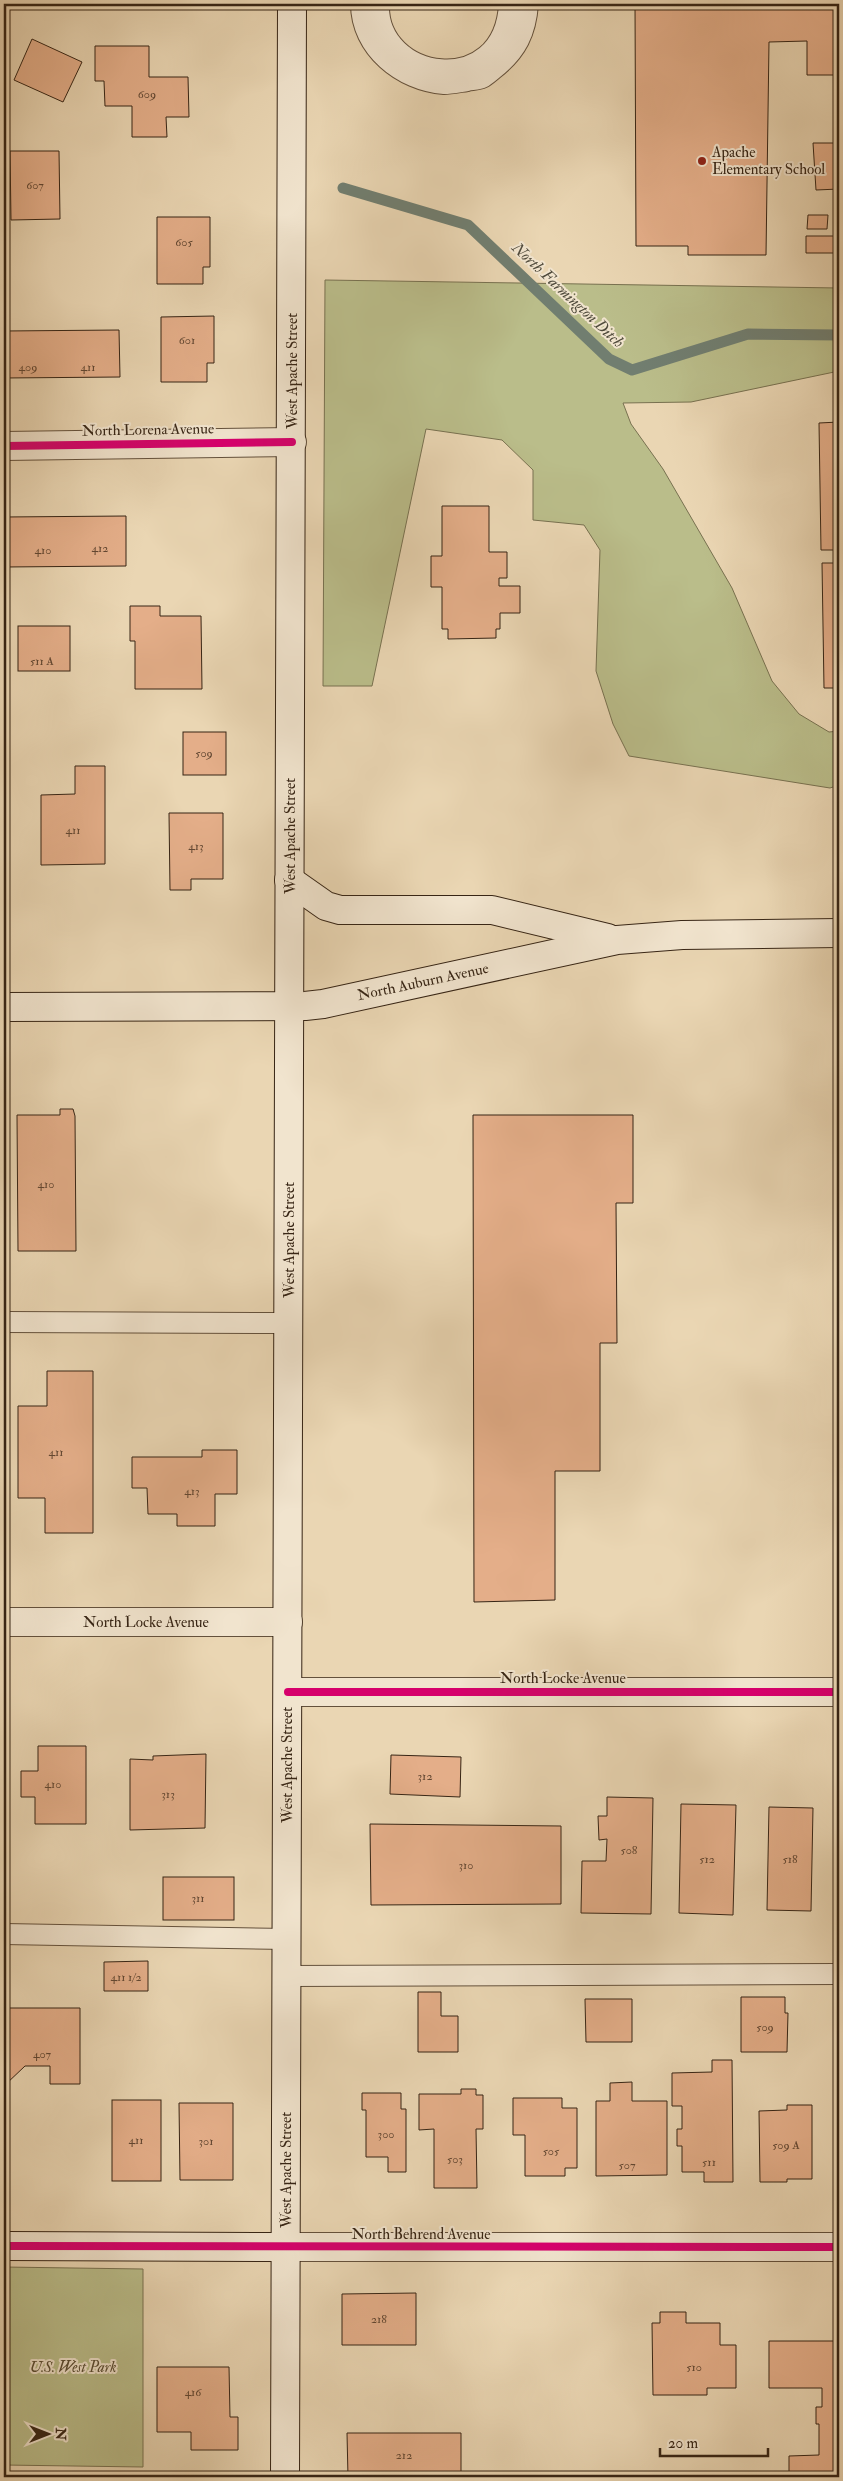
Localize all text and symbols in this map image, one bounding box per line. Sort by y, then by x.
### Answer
house number: 609 [138,87,156,102]
place label: Apache Elementary School [711,143,825,179]
marker: Apache Elementary School [696,155,708,167]
house number: 607 [26,178,44,193]
house number: 605 [175,235,193,250]
water label: North Farmington Ditch [507,237,628,352]
street label: West Apache Street [283,313,303,430]
house number: 601 [179,333,195,348]
house number: 409 [19,360,37,375]
house number: 411 [80,360,96,375]
street label: North Lorena Avenue [82,419,214,441]
house number: 412 [92,541,108,556]
house number: 410 [35,543,51,558]
house number: 511 A [30,654,54,669]
house number: 509 [195,746,213,761]
street label: West Apache Street [281,778,301,895]
house number: 411 [65,823,81,838]
house number: 413 [188,839,204,854]
street label: North Auburn Avenue [356,959,490,1005]
house number: 410 [38,1177,54,1192]
street label: West Apache Street [280,1182,300,1299]
house number: 411 [48,1445,64,1460]
house number: 413 [184,1484,200,1499]
street label: North Locke Avenue [83,1613,209,1632]
street label: North Locke Avenue [500,1669,626,1688]
street label: West Apache Street [278,1707,298,1824]
house number: 312 [418,1769,432,1784]
house number: 410 [45,1777,61,1792]
house number: 313 [161,1787,175,1802]
house number: 508 [621,1843,638,1858]
house number: 512 [699,1852,715,1867]
house number: 518 [782,1852,798,1867]
house number: 310 [459,1858,473,1873]
house number: 311 [191,1891,205,1906]
house number: 411 1/2 [110,1970,142,1985]
house number: 509 [756,2020,774,2035]
house number: 407 [33,2047,52,2062]
street label: West Apache Street [277,2112,297,2229]
house number: 300 [378,2127,394,2142]
house number: 411 [128,2133,144,2148]
house number: 301 [199,2134,213,2149]
house number: 509 A [772,2138,800,2153]
house number: 505 [543,2144,560,2159]
house number: 503 [447,2152,463,2167]
house number: 511 [702,2155,716,2170]
house number: 507 [619,2158,636,2173]
street label: North Behrend Avenue [351,2225,491,2244]
house number: 218 [371,2312,387,2327]
park label: U.S. West Park [29,2358,117,2377]
house number: 510 [686,2360,702,2375]
house number: 416 [185,2385,202,2400]
north arrow [22,2408,72,2458]
scale bar [660,2426,768,2458]
text: N [52,2427,69,2441]
text: 20 m [668,2434,698,2453]
house number: 212 [396,2448,412,2463]

